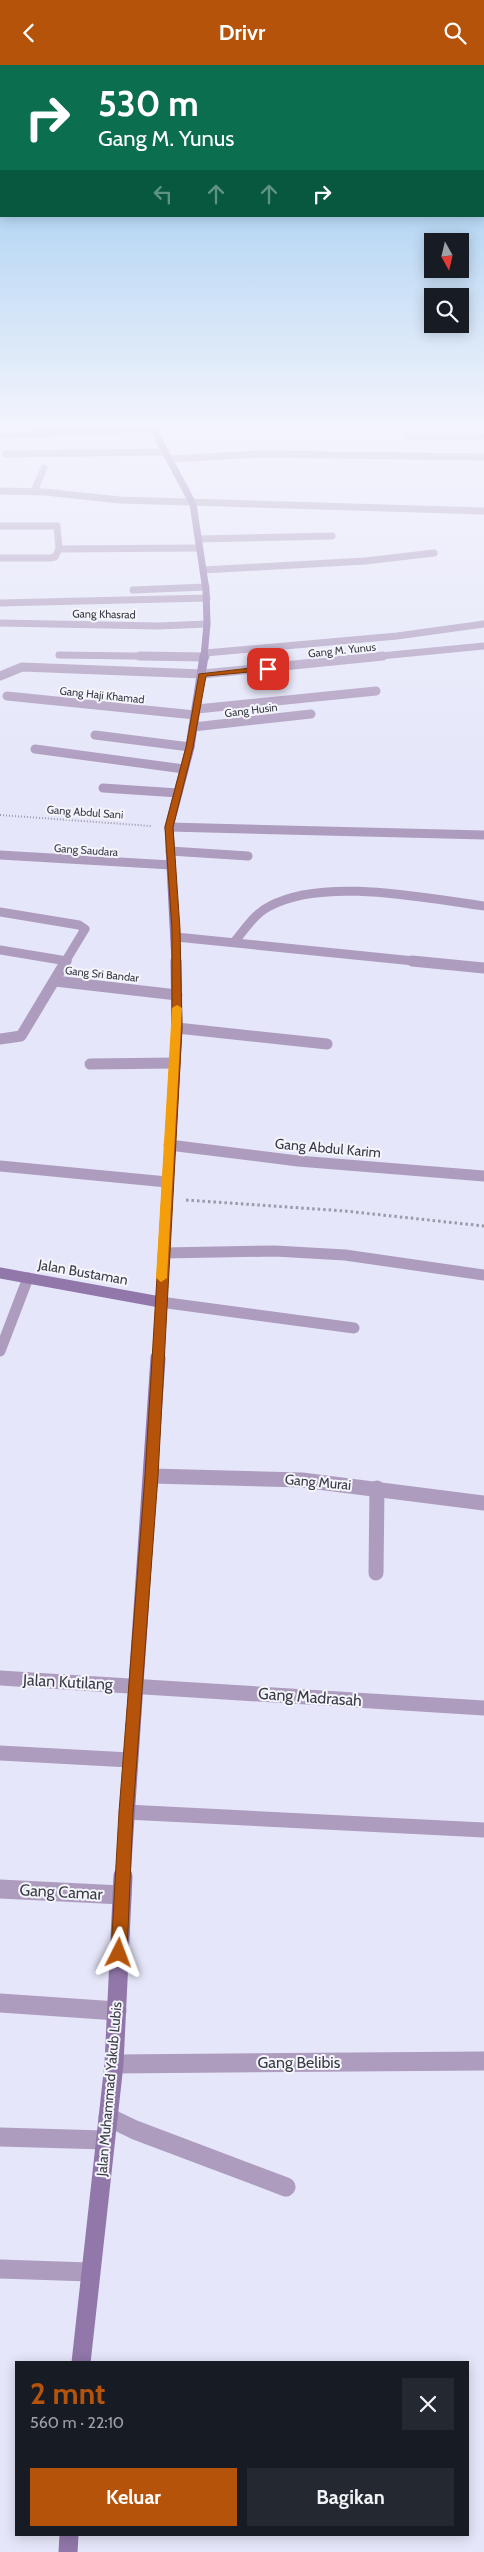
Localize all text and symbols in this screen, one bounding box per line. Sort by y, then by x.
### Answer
icon: back [15,19,43,47]
text: Drivr [219,19,265,46]
icon: search [441,19,469,47]
text: 530 m [98,82,199,125]
icon: right [15,85,80,150]
text: Gang M. Yunus [98,125,234,152]
icon: left [149,180,177,208]
icon: ahead [202,180,230,208]
icon: ahead [255,180,283,208]
icon: right [308,180,336,208]
north arrow [424,233,469,277]
map controls [424,233,469,333]
button: search [424,288,469,333]
street label: Gang Khasrad [72,606,136,622]
street label: Gang M. Yunus [307,639,377,661]
pin [247,648,289,690]
icon: arrive [254,655,282,683]
street label: Gang Haji Khamad [59,684,145,706]
street label: Gang Husin [224,700,278,720]
street label: Gang Abdul Sani [46,802,124,822]
street label: Gang Saudara [53,841,119,859]
street label: Gang Sri Bandar [64,963,140,985]
street label: Gang Abdul Karim [274,1134,382,1162]
street label: Jalan Bustaman [36,1255,129,1289]
street label: Gang Murai [284,1470,352,1494]
street label: Jalan Kutilang [22,1670,114,1694]
street label: Gang Madrasah [257,1684,363,1710]
street label: Gang Camar [19,1880,104,1904]
position arrow [92,1926,144,1978]
street label: Jalan Muhammad Yakub Lubis [92,2001,126,2178]
street label: Gang Belibis [258,2053,341,2072]
text: 2 mnt [30,2375,105,2412]
button: close [402,2378,454,2430]
text: 560 m · 22:10 [30,2413,124,2432]
button: Keluar [30,2468,237,2526]
button: Bagikan [247,2468,454,2526]

